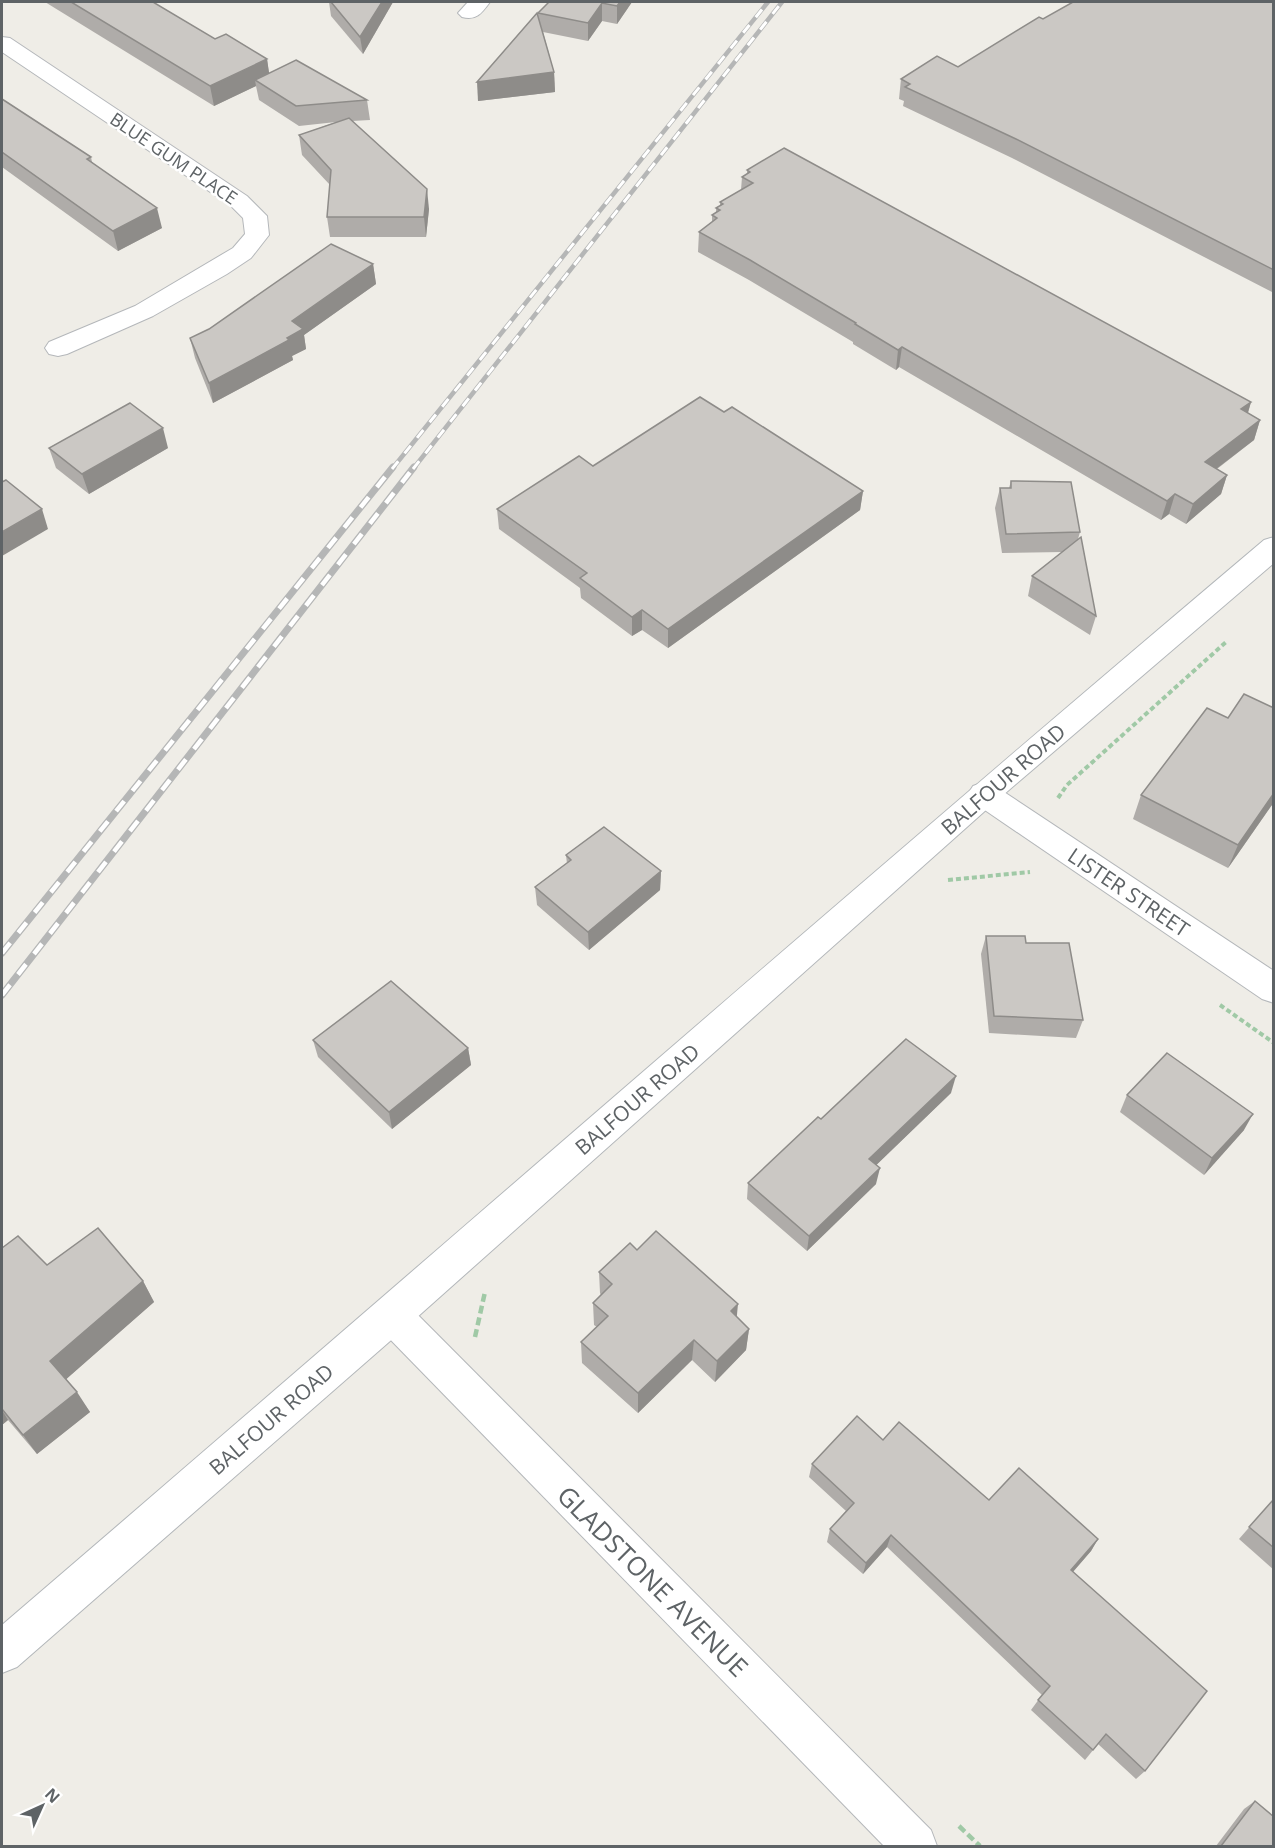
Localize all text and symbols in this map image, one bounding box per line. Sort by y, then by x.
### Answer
street label: BLUE GUM PLACE [106,106,242,210]
street label: BALFOUR ROAD [935,717,1071,841]
street label: LISTER STREET [1063,841,1196,943]
street label: BALFOUR ROAD [569,1037,705,1161]
street label: BALFOUR ROAD [203,1357,339,1481]
street label: GLADSTONE AVENUE [550,1478,756,1684]
north arrow [12,1776,72,1836]
text: N [40,1783,65,1808]

